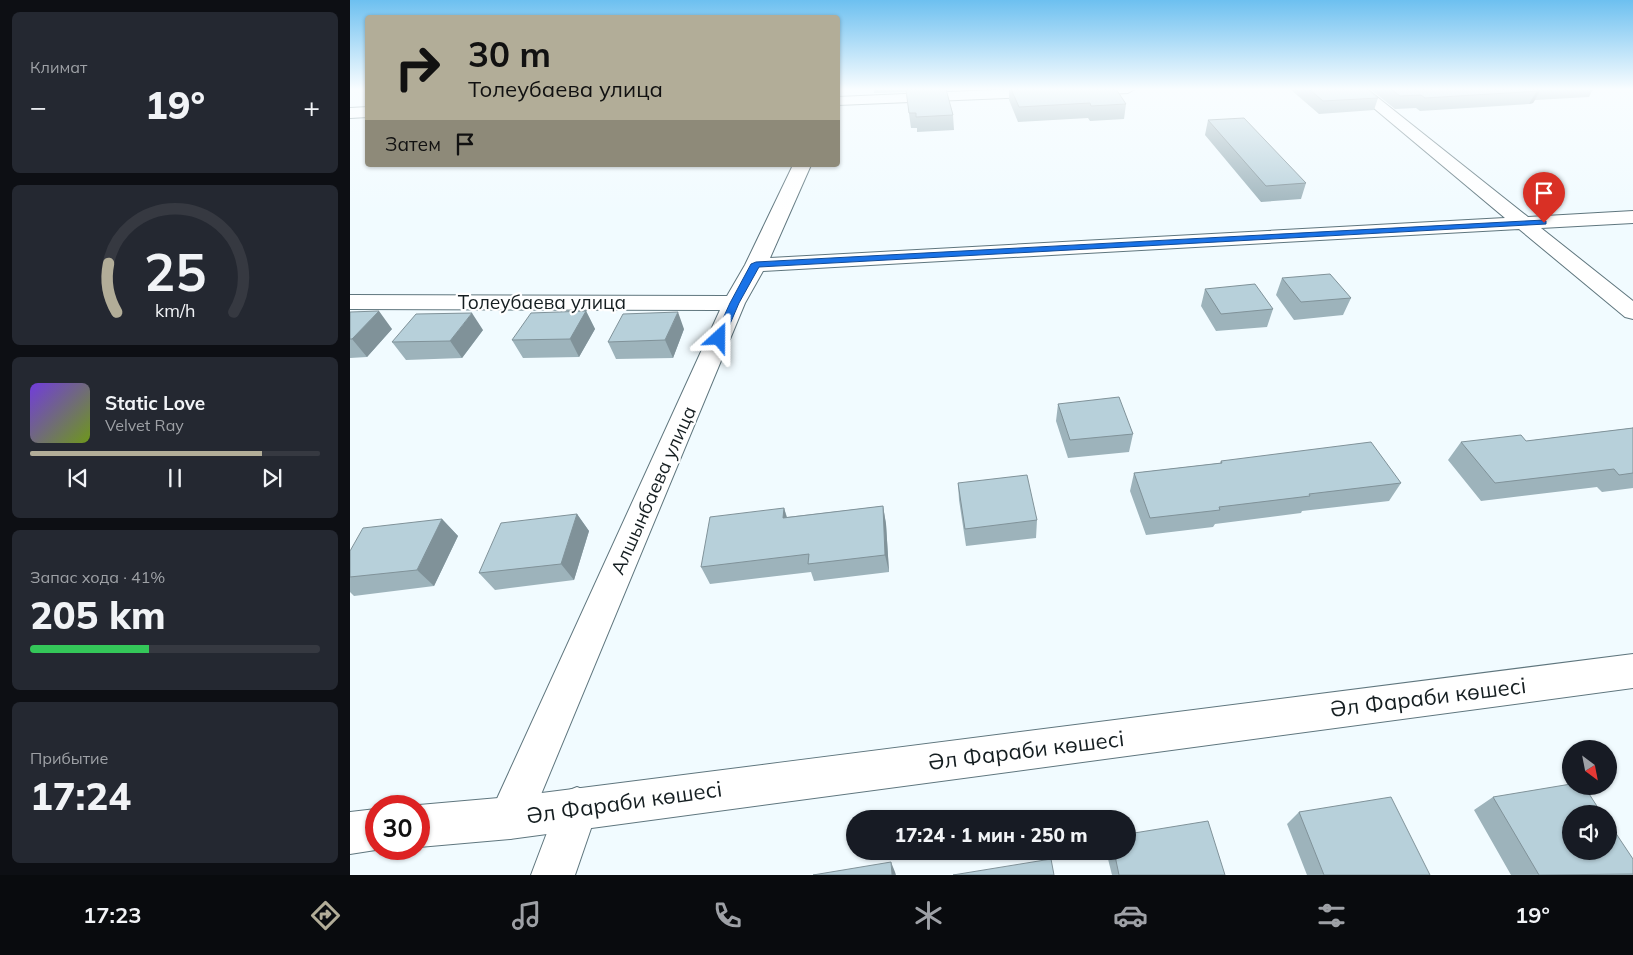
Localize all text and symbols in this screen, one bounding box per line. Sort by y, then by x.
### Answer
text: 30 m [468,32,551,76]
icon: right [385,35,450,100]
text: Климат [30,57,87,77]
text: Толеубаева улица [468,75,663,103]
text: 19° [145,81,205,129]
text: − [30,89,47,124]
text: + [303,89,320,124]
icon: arrive [451,130,479,158]
text: Затем [385,132,441,156]
pin [1523,172,1565,223]
icon: arrive [1530,179,1558,207]
text: 25 [144,239,206,304]
street label: Толеубаева улица [458,290,626,314]
text: km/h [155,299,195,321]
position arrow [692,311,744,363]
text: Static Love [105,391,205,415]
street label: Алшынбаева улица [605,402,701,578]
text: Velvet Ray [105,415,184,435]
icon: previous [64,464,92,492]
icon: pause [161,464,189,492]
icon: next [258,464,286,492]
text: Запас хода · 41% [30,567,165,587]
text: 205 km [30,591,166,639]
street label: Әл Фараби көшесі [1328,671,1528,723]
street label: Әл Фараби көшесі [926,724,1126,776]
north arrow [1562,740,1618,795]
map controls [1562,740,1617,860]
text: Прибытие [30,748,108,768]
text: 17:24 [30,772,131,820]
street label: Әл Фараби көшесі [524,774,724,830]
speed limit sign: 30 [365,795,430,860]
button: sound [1562,805,1617,860]
text: 17:24 · 1 мин · 250 m [894,823,1088,847]
icon: directions [308,898,343,933]
icon: music [509,898,544,933]
icon: phone [710,898,745,933]
icon: climate [911,898,946,933]
icon: car [1113,898,1148,933]
icon: filters [1314,898,1349,933]
text: 17:23 [83,901,141,929]
text: 19° [1515,901,1550,929]

